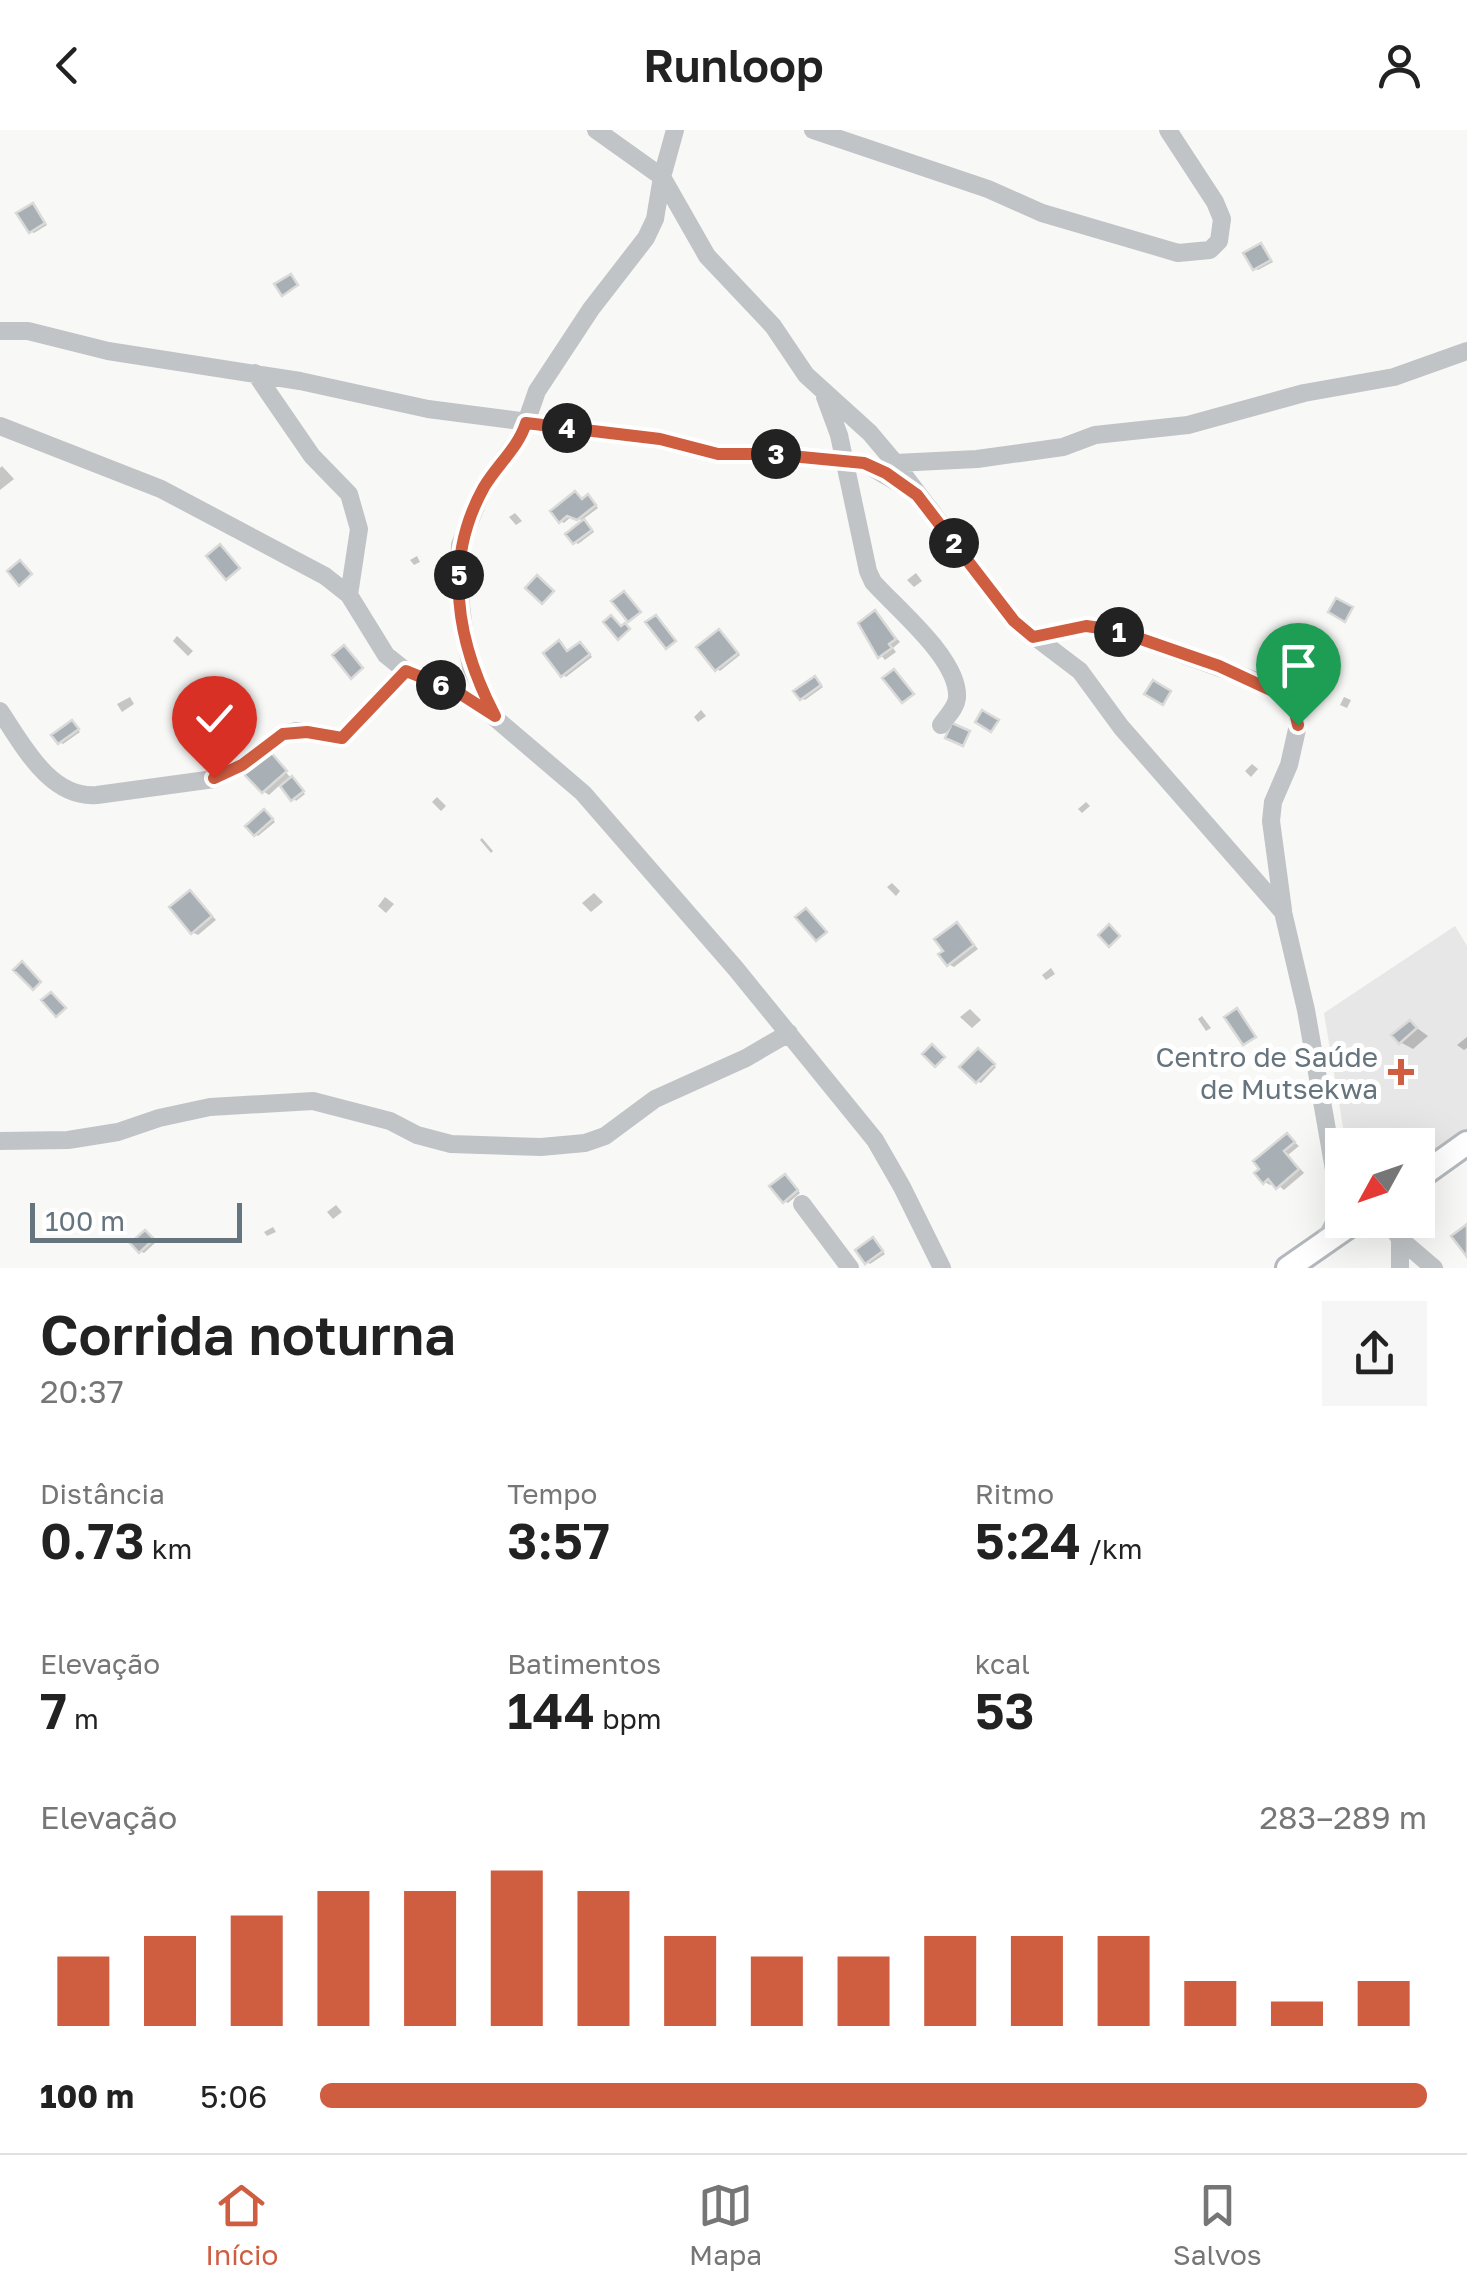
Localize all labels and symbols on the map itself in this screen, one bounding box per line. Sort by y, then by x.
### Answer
pin: 4 [542,403,592,453]
pin: 3 [751,429,801,479]
pin: 2 [929,518,979,568]
pin: 5 [434,550,484,600]
pin: 1 [1094,607,1144,657]
pin [1256,623,1341,726]
pin: 6 [416,660,466,710]
pin [172,676,257,779]
place label: Centro de Saúde de Mutsekwa [1156,1040,1378,1105]
marker: Centro de Saúde de Mutsekwa [1388,1059,1414,1085]
north arrow [1325,1128,1435,1238]
scale bar [30,1198,242,1242]

